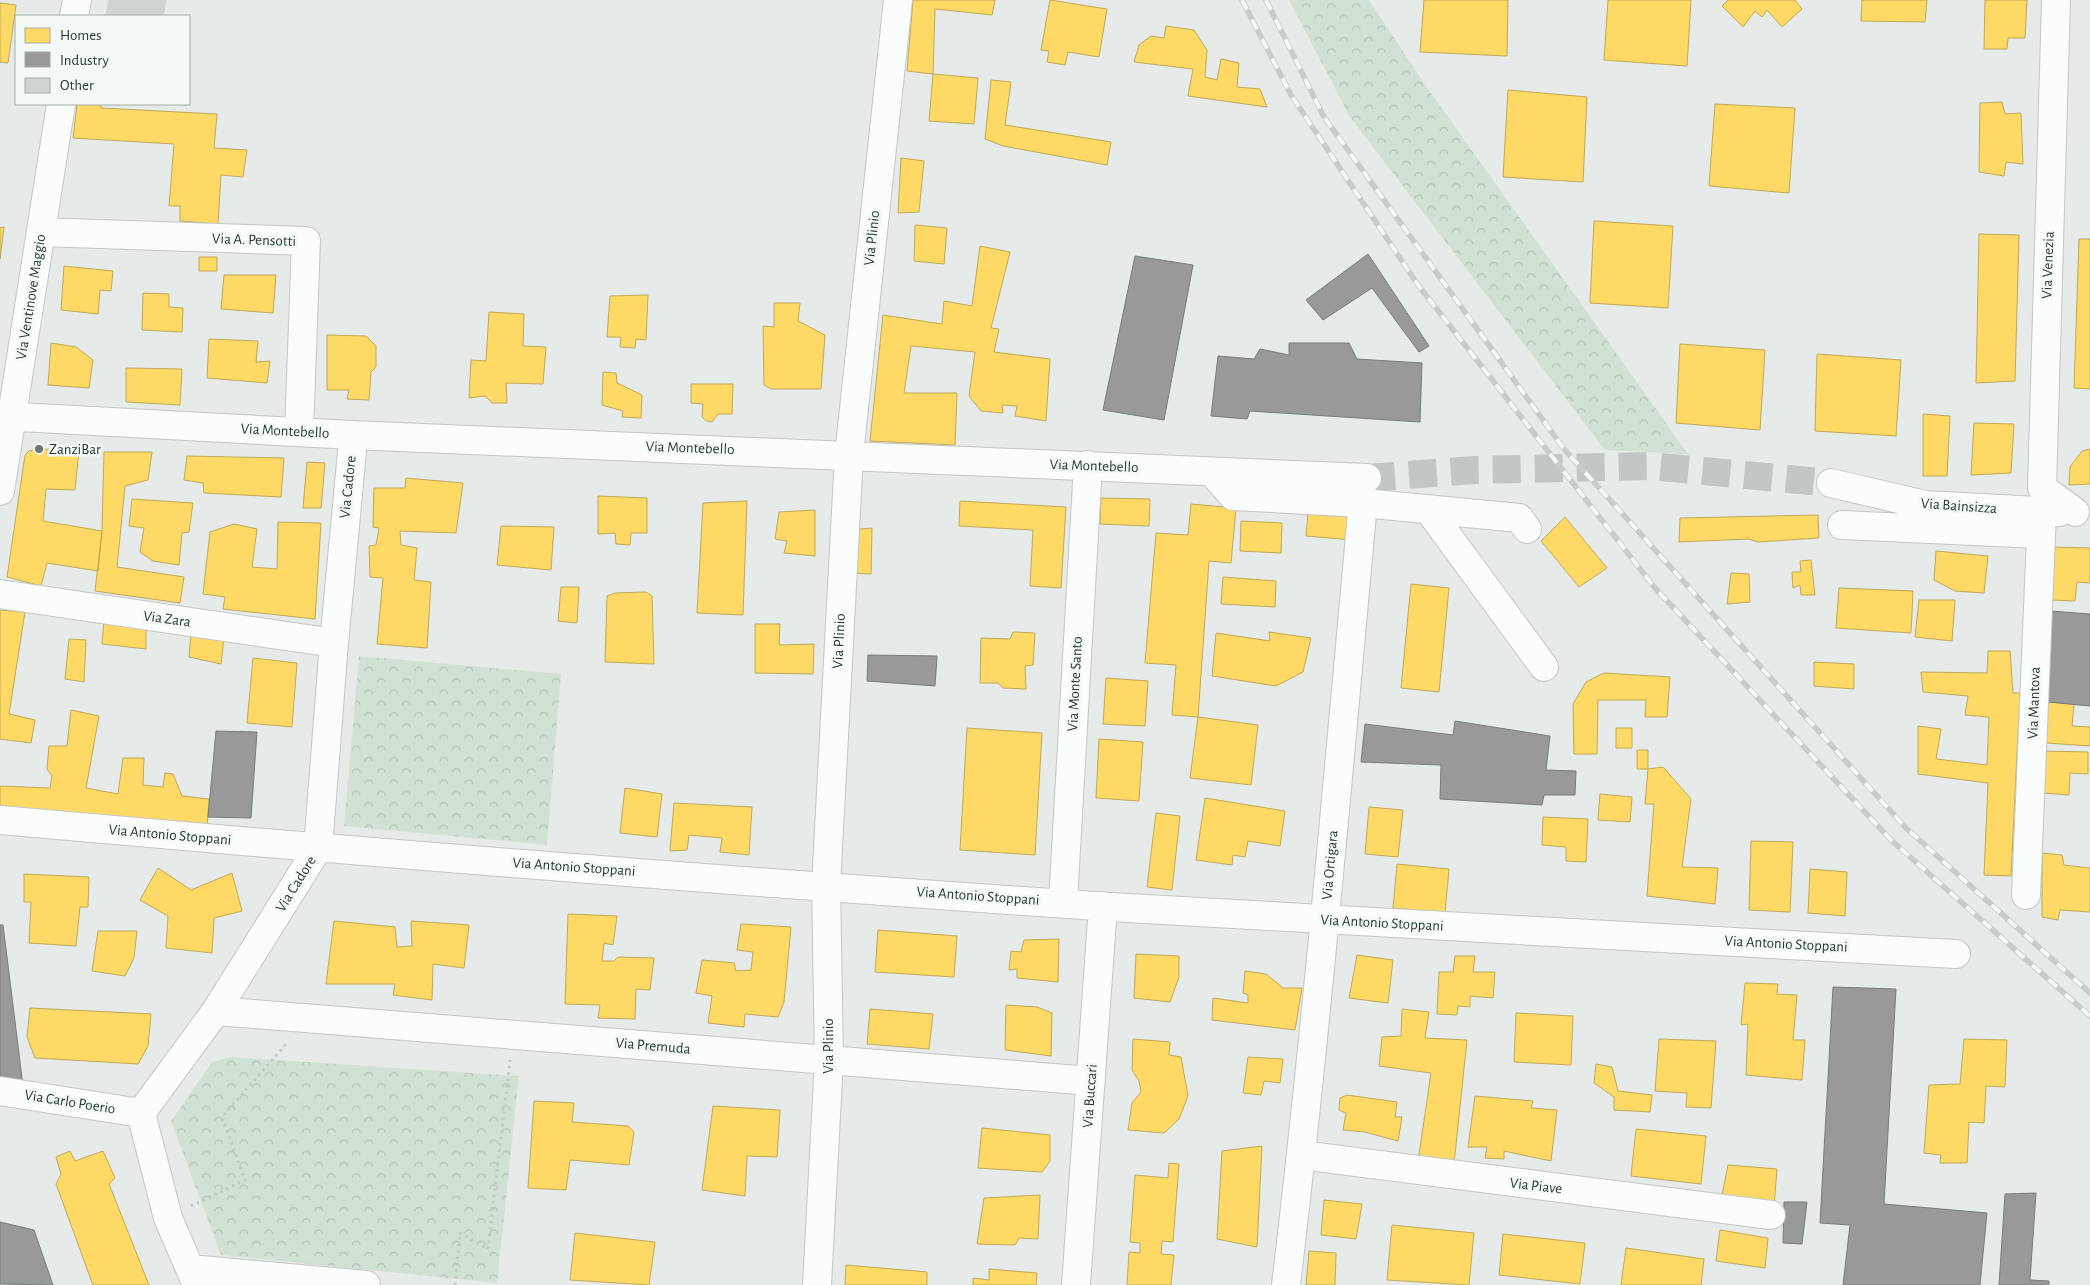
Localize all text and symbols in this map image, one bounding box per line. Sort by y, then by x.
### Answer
legend [15,15,190,105]
text: Homes [60,28,102,43]
text: Industry [60,53,109,68]
text: Other [60,78,94,93]
street label: Via Plinio [862,210,882,266]
street label: Via A. Pensotti [212,231,296,249]
street label: Via Venezia [2039,231,2057,299]
street label: Via Ventinove Maggio [14,233,48,361]
street label: Via Montebello [240,421,330,441]
street label: Via Montebello [645,439,735,457]
place label: ZanziBar [49,442,101,457]
marker: ZanziBar [33,443,45,455]
street label: Via Cadore [337,455,359,519]
street label: Via Montebello [1049,457,1139,475]
street label: Via Bainsizza [1920,496,1998,516]
street label: Via Zara [142,608,192,630]
street label: Via Plinio [830,613,848,669]
street label: Via Monte Santo [1065,636,1085,732]
street label: Via Mantova [2025,666,2043,739]
street label: Via Antonio Stoppani [108,822,232,848]
street label: Via Ortigara [1319,830,1341,900]
street label: Via Cadore [273,853,319,915]
street label: Via Antonio Stoppani [512,855,636,879]
street label: Via Antonio Stoppani [916,884,1040,908]
street label: Via Antonio Stoppani [1320,912,1444,934]
street label: Via Antonio Stoppani [1724,933,1848,955]
street label: Via Plinio [821,1018,836,1074]
street label: Via Premuda [615,1035,691,1057]
street label: Via Buccari [1080,1064,1100,1128]
street label: Via Carlo Poerio [24,1087,116,1117]
street label: Via Piave [1509,1175,1563,1197]

